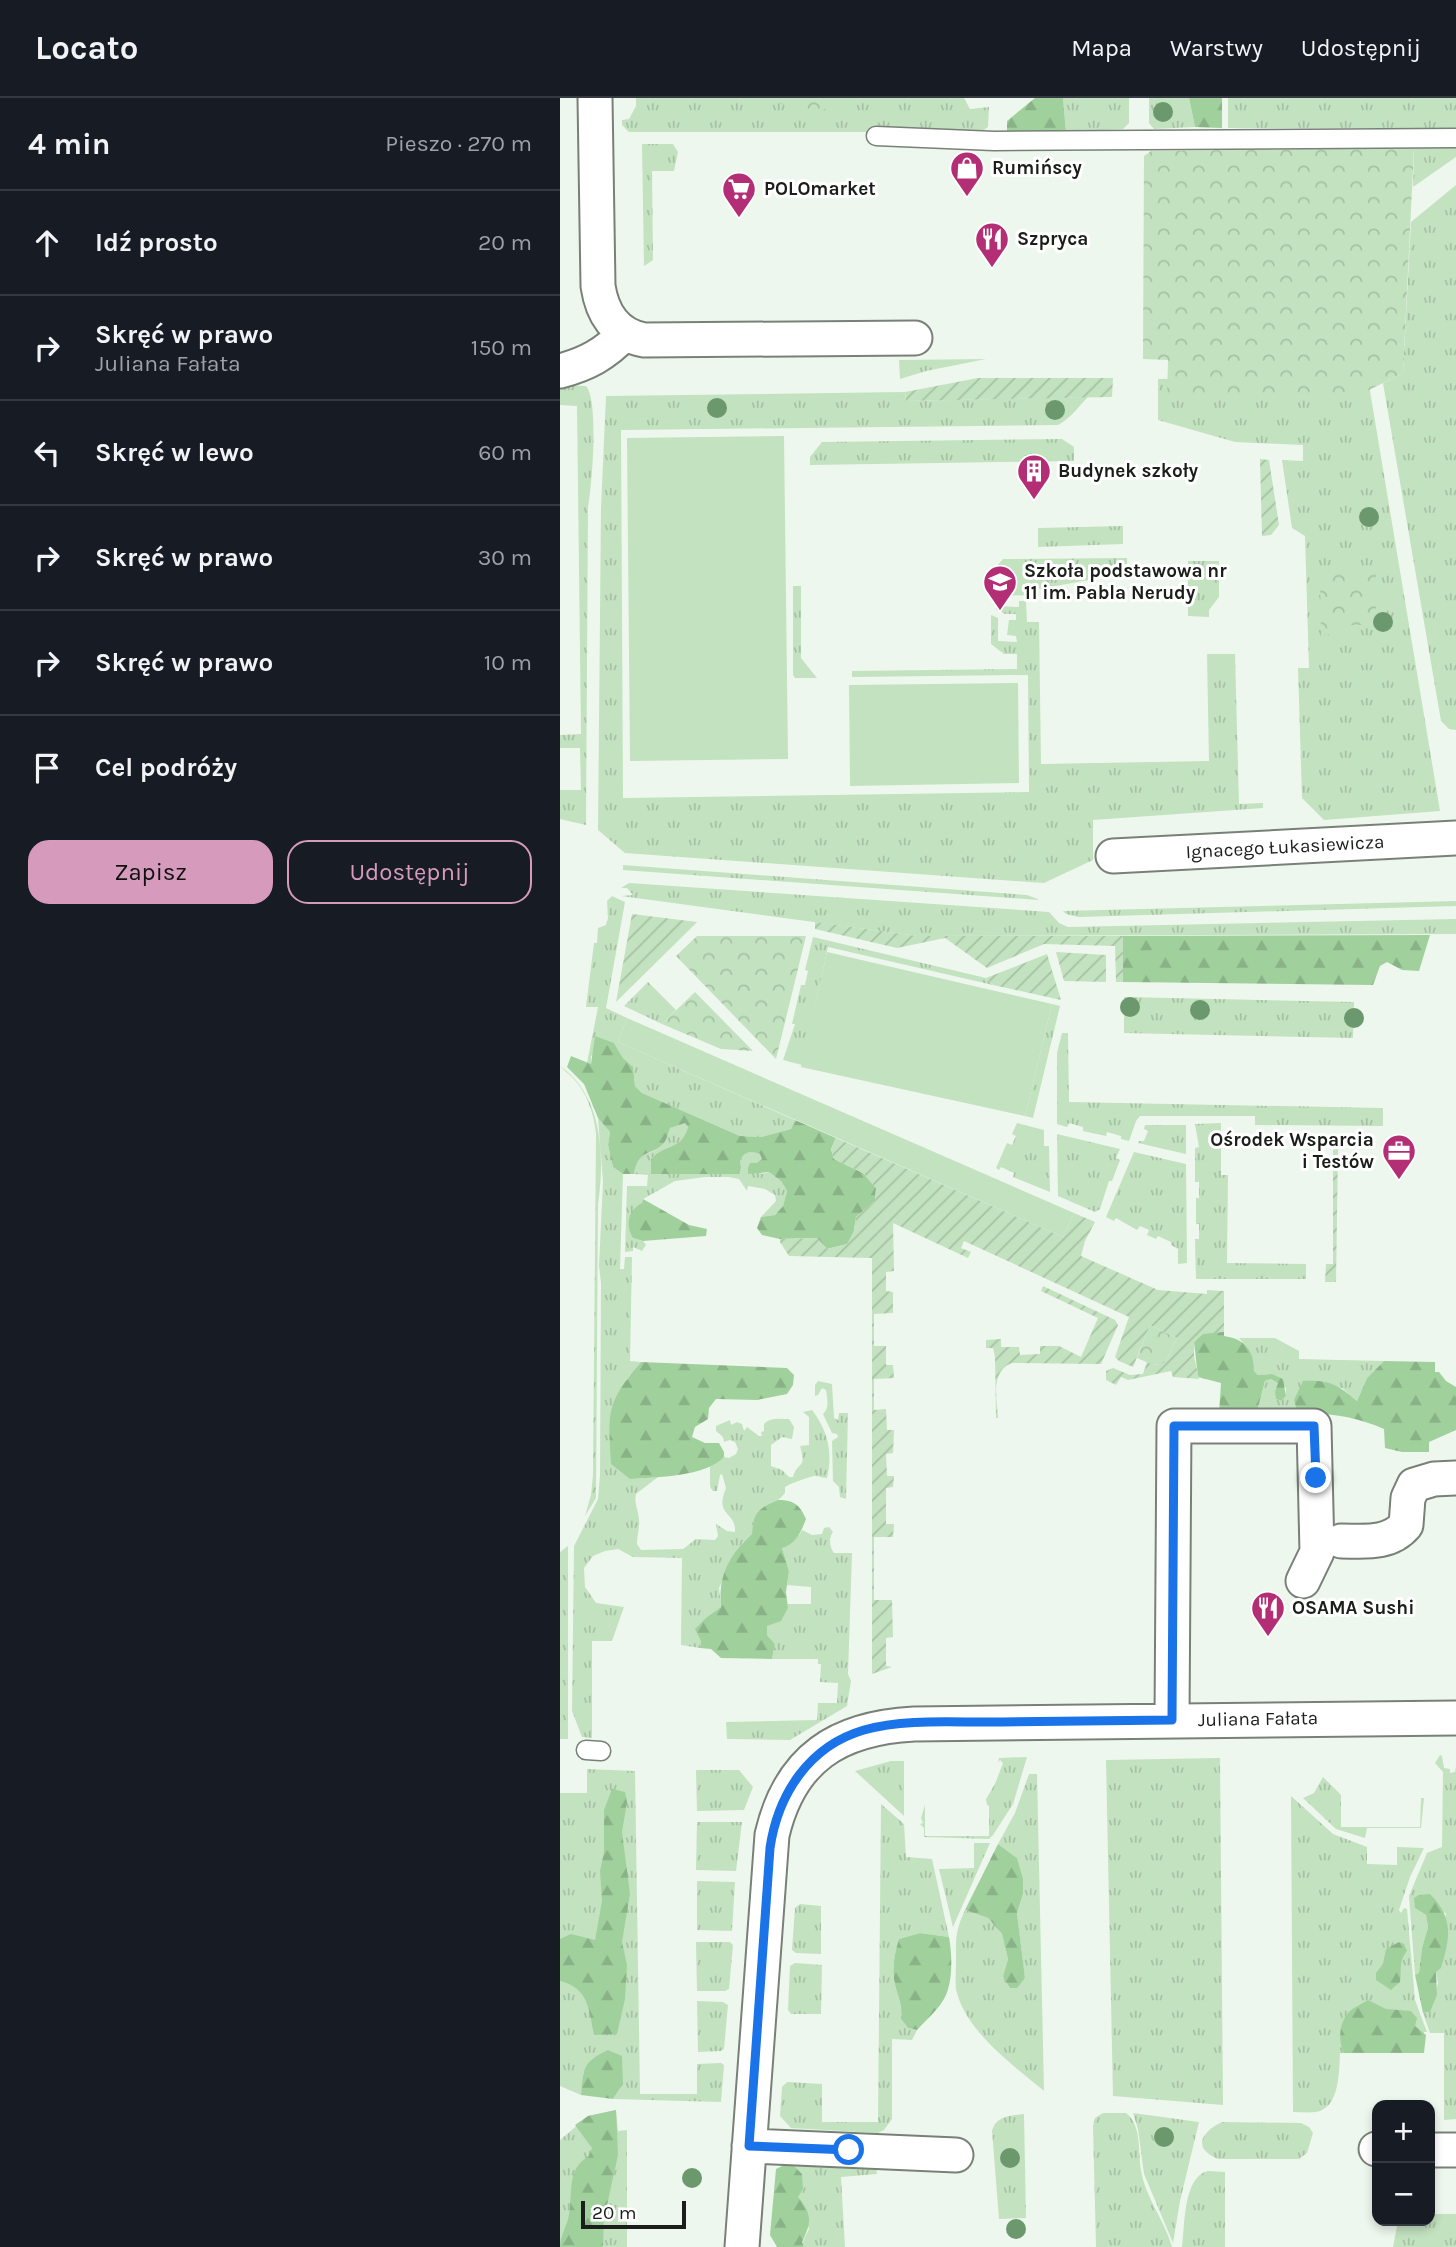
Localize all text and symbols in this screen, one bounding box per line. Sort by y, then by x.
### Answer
text: Locato [35,29,138,67]
text: Mapa [1071,34,1132,62]
text: Warstwy [1170,34,1263,62]
text: Udostępnij [1301,34,1421,62]
text: 4 min [28,126,110,162]
text: Pieszo · 270 m [385,130,532,157]
shop icon: Rumińscy [948,149,986,198]
place label: Rumińscy [992,157,1082,179]
supermarket icon: POLOmarket [720,170,758,219]
place label: POLOmarket [764,178,876,200]
restaurant icon: Szpryca [973,220,1011,269]
icon: ahead [28,224,66,262]
text: Idź prosto [95,227,218,258]
place label: Szpryca [1017,228,1088,250]
text: 20 m [478,229,532,256]
text: Skręć w prawo [95,319,273,350]
icon: right [28,329,66,367]
text: 150 m [471,334,532,361]
text: Juliana Fałata [95,350,241,377]
icon: left [28,434,66,472]
text: Skręć w lewo [95,437,254,468]
text: 60 m [478,439,532,466]
building icon: Budynek szkoły [1015,452,1053,501]
place label: Budynek szkoły [1058,460,1199,482]
icon: right [28,539,66,577]
text: Skręć w prawo [95,542,273,573]
text: 30 m [478,544,532,571]
place label: Szkoła podstawowa nr 11 im. Pabla Nerudy [1024,560,1227,604]
school or university icon: Szkoła podstawowa nr 11 im. Pabla Nerudy [981,563,1019,612]
icon: right [28,644,66,682]
text: Skręć w prawo [95,647,273,678]
text: 10 m [484,649,532,676]
icon: arrive [28,749,66,787]
text: Cel podróży [95,752,237,783]
street label: Ignacego Łukasiewicza [1185,831,1385,863]
button: Zapisz [28,840,273,904]
button: Udostępnij [287,840,532,904]
place label: Ośrodek Wsparcia i Testów [1210,1129,1375,1173]
office icon: Ośrodek Wsparcia i Testów [1380,1132,1418,1181]
route end [1300,1462,1331,1493]
restaurant icon: OSAMA Sushi [1249,1589,1287,1638]
place label: OSAMA Sushi [1292,1597,1414,1619]
street label: Juliana Fałata [1198,1707,1318,1731]
map controls [1372,2100,1435,2226]
button: + [1372,2100,1435,2163]
route start [833,2134,864,2165]
button: − [1372,2163,1435,2226]
scale bar [581,2198,686,2230]
text: 20 m [592,2202,637,2224]

